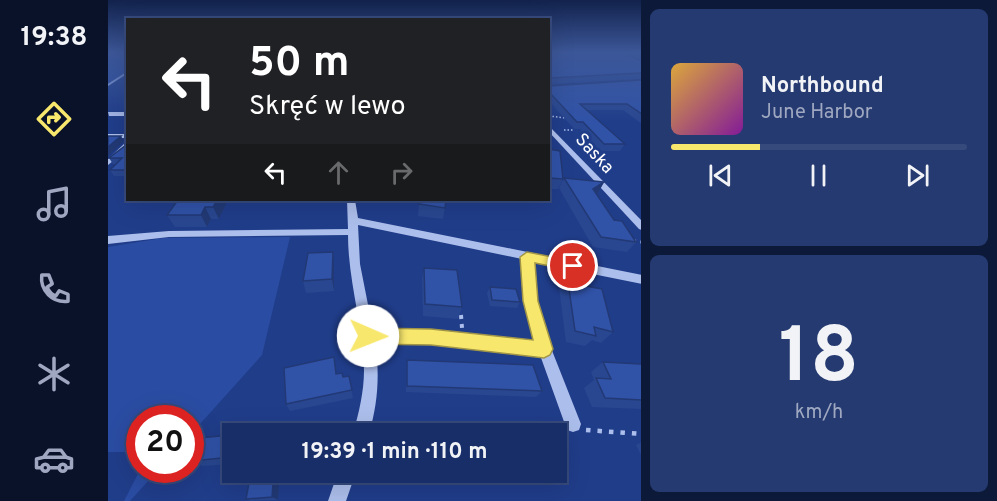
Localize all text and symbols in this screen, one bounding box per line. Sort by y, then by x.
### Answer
text: 19:38 [20,21,88,55]
text: 50 m [249,38,350,91]
icon: left [150,42,228,120]
text: Northbound [761,73,884,100]
text: Skręć w lewo [249,90,405,124]
icon: directions [33,98,75,140]
text: June Harbor [761,100,873,126]
street label: Saska [569,129,618,179]
icon: left [259,156,292,189]
icon: ahead [322,156,355,189]
icon: right [385,156,418,189]
icon: previous [704,159,737,192]
icon: pause [802,159,835,192]
icon: next [901,159,934,192]
icon: music [33,183,75,225]
pin [547,240,598,291]
icon: arrive [556,249,589,282]
icon: phone [33,268,75,310]
position arrow [336,304,400,368]
text: 18 [779,311,859,410]
icon: climate [33,353,75,395]
text: km/h [795,400,843,426]
speed limit sign: 20 [126,405,204,483]
icon: car [33,438,75,480]
text: 19:39 · 1 min · 110 m [301,439,488,466]

